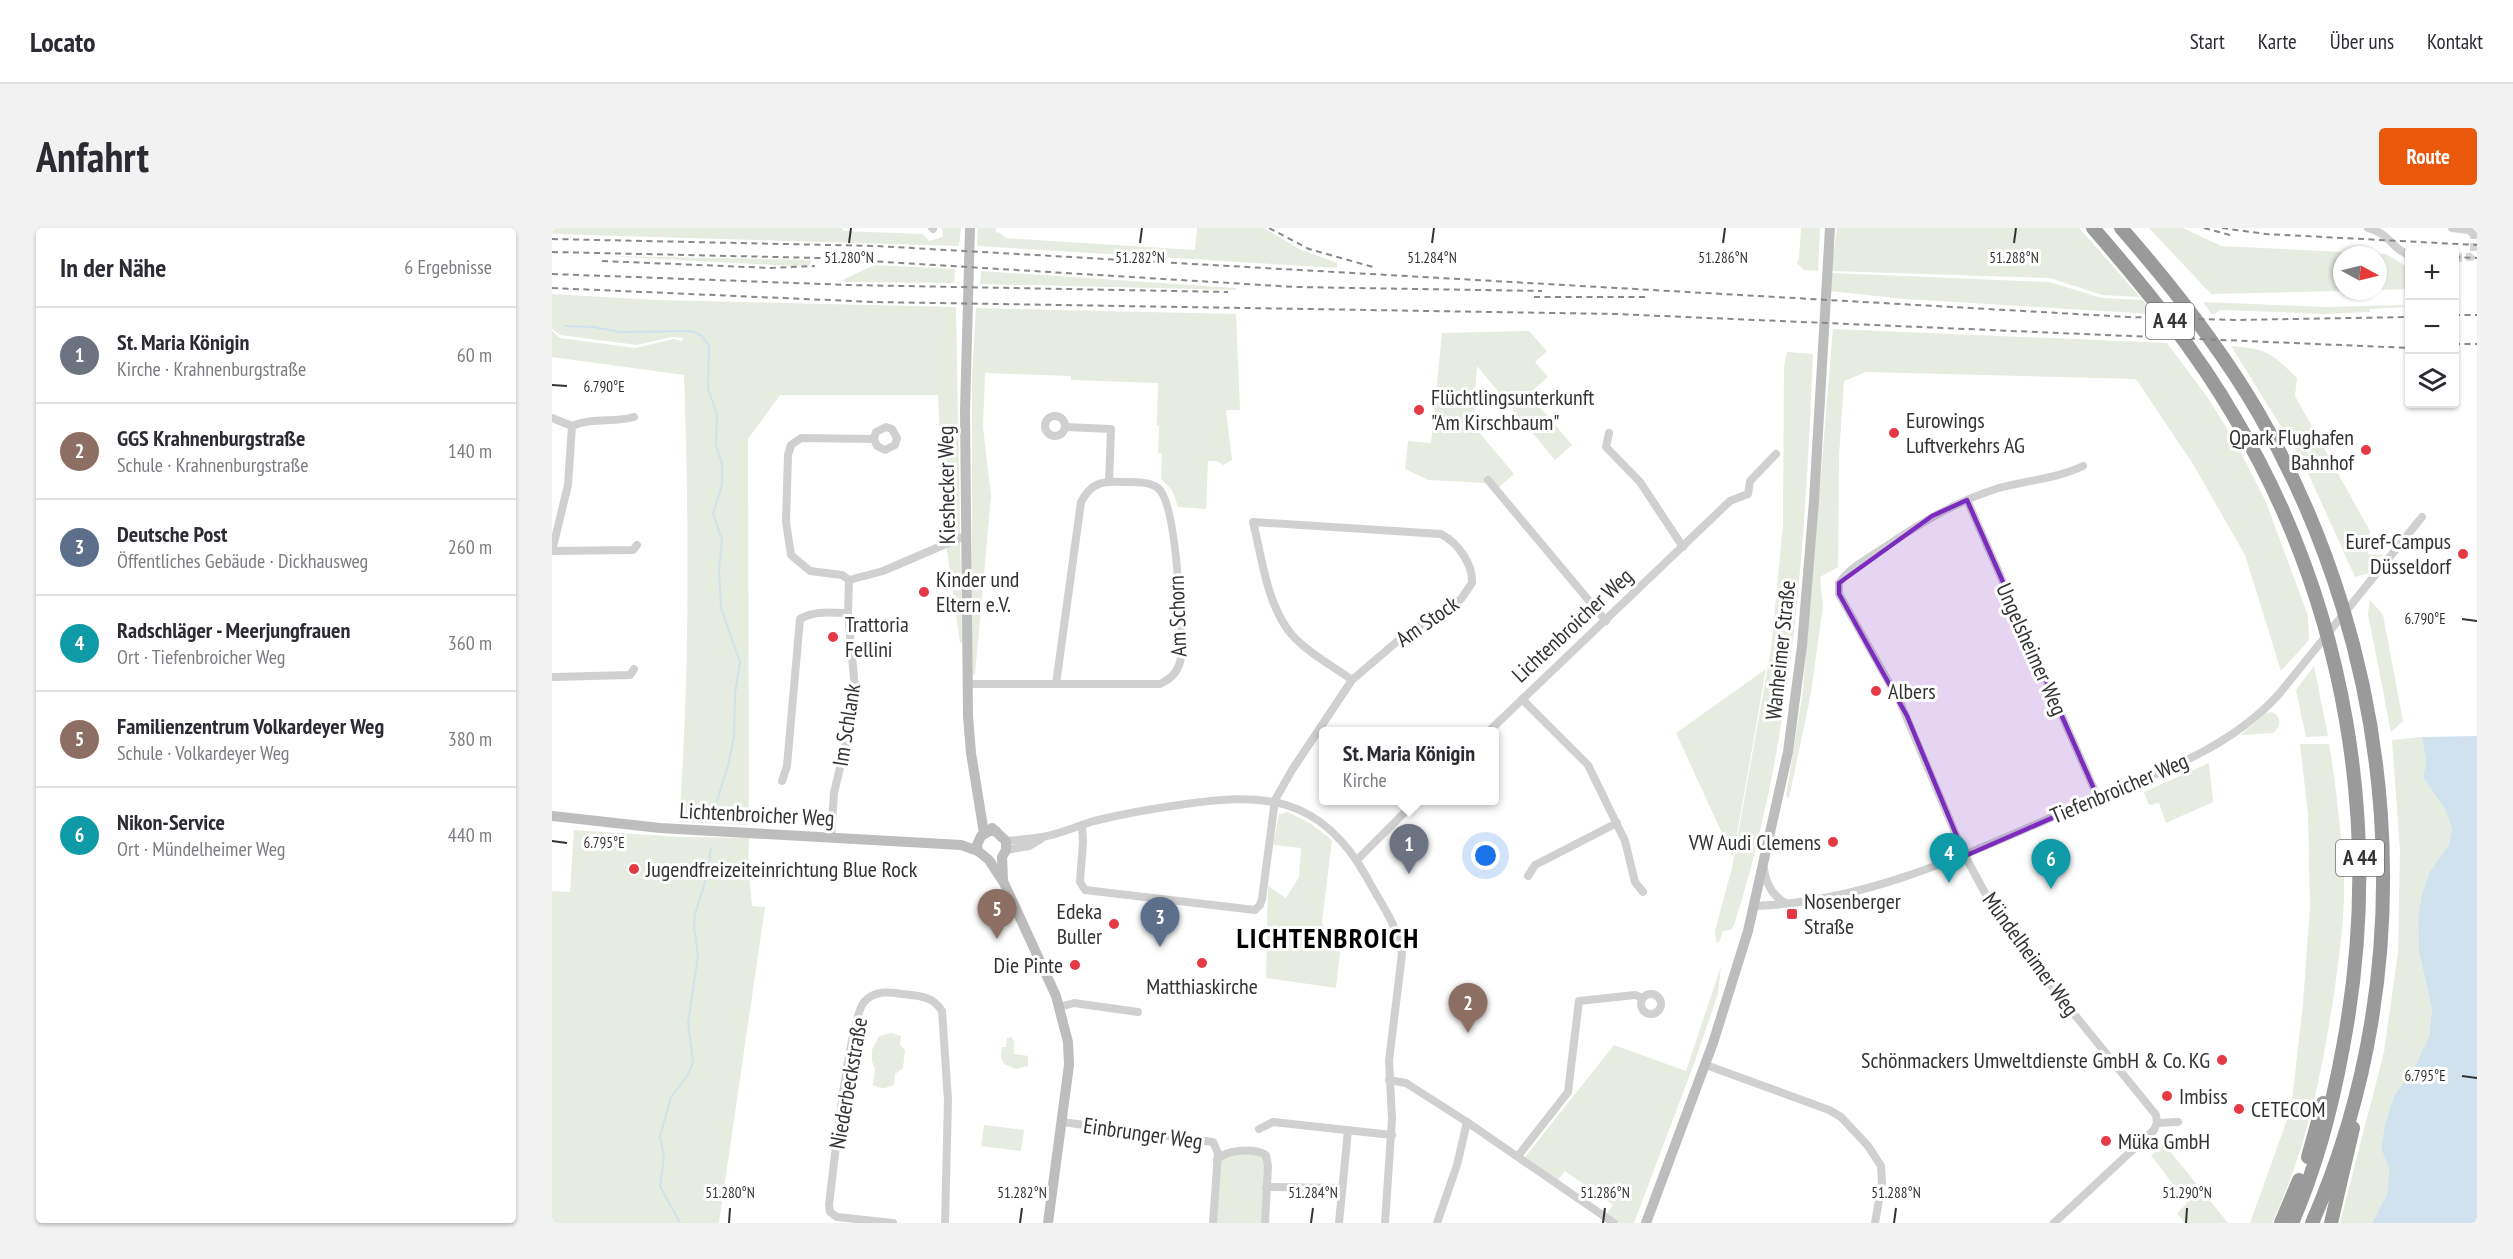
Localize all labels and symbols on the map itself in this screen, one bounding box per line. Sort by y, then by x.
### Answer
north arrow [2333,246,2387,300]
text: 51.280°N [824,248,874,267]
text: 51.282°N [1115,248,1165,267]
text: 51.284°N [1407,248,1457,267]
text: 51.286°N [1698,248,1748,267]
text: 51.288°N [1989,248,2039,267]
road number: A 44 [2146,303,2194,339]
text: 6.790°E [583,377,625,396]
place label: Flüchtlingsunterkunft "Am Kirschbaum" [1431,383,1594,436]
marker: Flüchtlingsunterkunft "Am Kirschbaum" [1412,403,1426,417]
place label: Eurowings Luftverkehrs AG [1906,406,2025,459]
place label: Qpark Flughafen Bahnhof [2229,423,2355,476]
street label: Kieshecker Weg [931,425,961,545]
marker: Eurowings Luftverkehrs AG [1887,426,1901,440]
marker: Qpark Flughafen Bahnhof [2359,443,2373,457]
place label: Euref-Campus Düsseldorf [2345,527,2452,580]
marker: Euref-Campus Düsseldorf [2456,547,2470,561]
street label: Lichtenbroicher Weg [1506,562,1638,688]
place label: Kinder und Eltern e.V. [936,565,1019,618]
street label: Am Schorn [1162,575,1192,657]
street label: Ungelsheimer Weg [1990,578,2074,720]
street label: Wanheimer Straße [1759,579,1801,721]
marker: Kinder und Eltern e.V. [917,585,931,599]
street label: Am Stock [1390,589,1464,653]
text: 6.790°E [2404,609,2446,628]
place label: Trattoria Fellini [845,610,909,663]
marker: Trattoria Fellini [826,630,840,644]
place label: Albers [1888,677,1936,705]
street label: Im Schlank [826,681,866,768]
marker: Albers [1869,684,1883,698]
street label: Tiefenbroicher Weg [2046,746,2192,830]
street label: Lichtenbroicher Weg [679,796,835,832]
pin: 1 [1390,824,1428,874]
place label: VW Audi Clemens [1688,828,1821,856]
text: 6.795°E [583,833,625,852]
pin: 4 [1930,834,1968,883]
marker: VW Audi Clemens [1826,835,1840,849]
pin: 6 [2032,840,2070,889]
road number: A 44 [2336,840,2384,876]
your location [1471,841,1500,870]
place label: Jugendfreizeiteinrichtung Blue Rock [645,855,918,883]
marker: Jugendfreizeiteinrichtung Blue Rock [627,862,641,876]
street label: Mündelheimer Weg [1977,886,2085,1022]
place label: Nosenberger Straße [1804,887,1901,940]
pin: 5 [978,890,1016,939]
place label: Edeka Buller [1057,897,1102,950]
pin: 3 [1140,898,1180,947]
marker: Nosenberger Straße [1785,907,1799,921]
marker: Edeka Buller [1107,917,1121,931]
district label: LICHTENBROICH [1236,919,1420,956]
place label: Die Pinte [994,951,1063,979]
marker: Matthiaskirche [1195,956,1209,970]
marker: Die Pinte [1068,958,1082,972]
place label: Matthiaskirche [1146,972,1258,1000]
pin: 2 [1448,984,1488,1033]
street label: Niederbeckstraße [823,1015,873,1151]
place label: Schönmackers Umweltdienste GmbH & Co. KG [1861,1046,2210,1074]
marker: Schönmackers Umweltdienste GmbH & Co. KG [2215,1053,2229,1067]
text: 6.795°E [2404,1066,2446,1085]
place label: Imbiss [2179,1082,2228,1110]
marker: Imbiss [2160,1089,2174,1103]
place label: CETECOM [2251,1095,2325,1123]
marker: CETECOM [2232,1102,2246,1116]
street label: Einbrunger Weg [1082,1111,1204,1155]
place label: Müka GmbH [2118,1127,2210,1155]
marker: Müka GmbH [2099,1134,2113,1148]
text: 51.280°N [705,1183,755,1202]
text: 51.282°N [997,1183,1047,1202]
text: 51.284°N [1288,1183,1338,1202]
text: 51.286°N [1580,1183,1630,1202]
text: 51.288°N [1871,1183,1921,1202]
text: 51.290°N [2162,1183,2212,1202]

